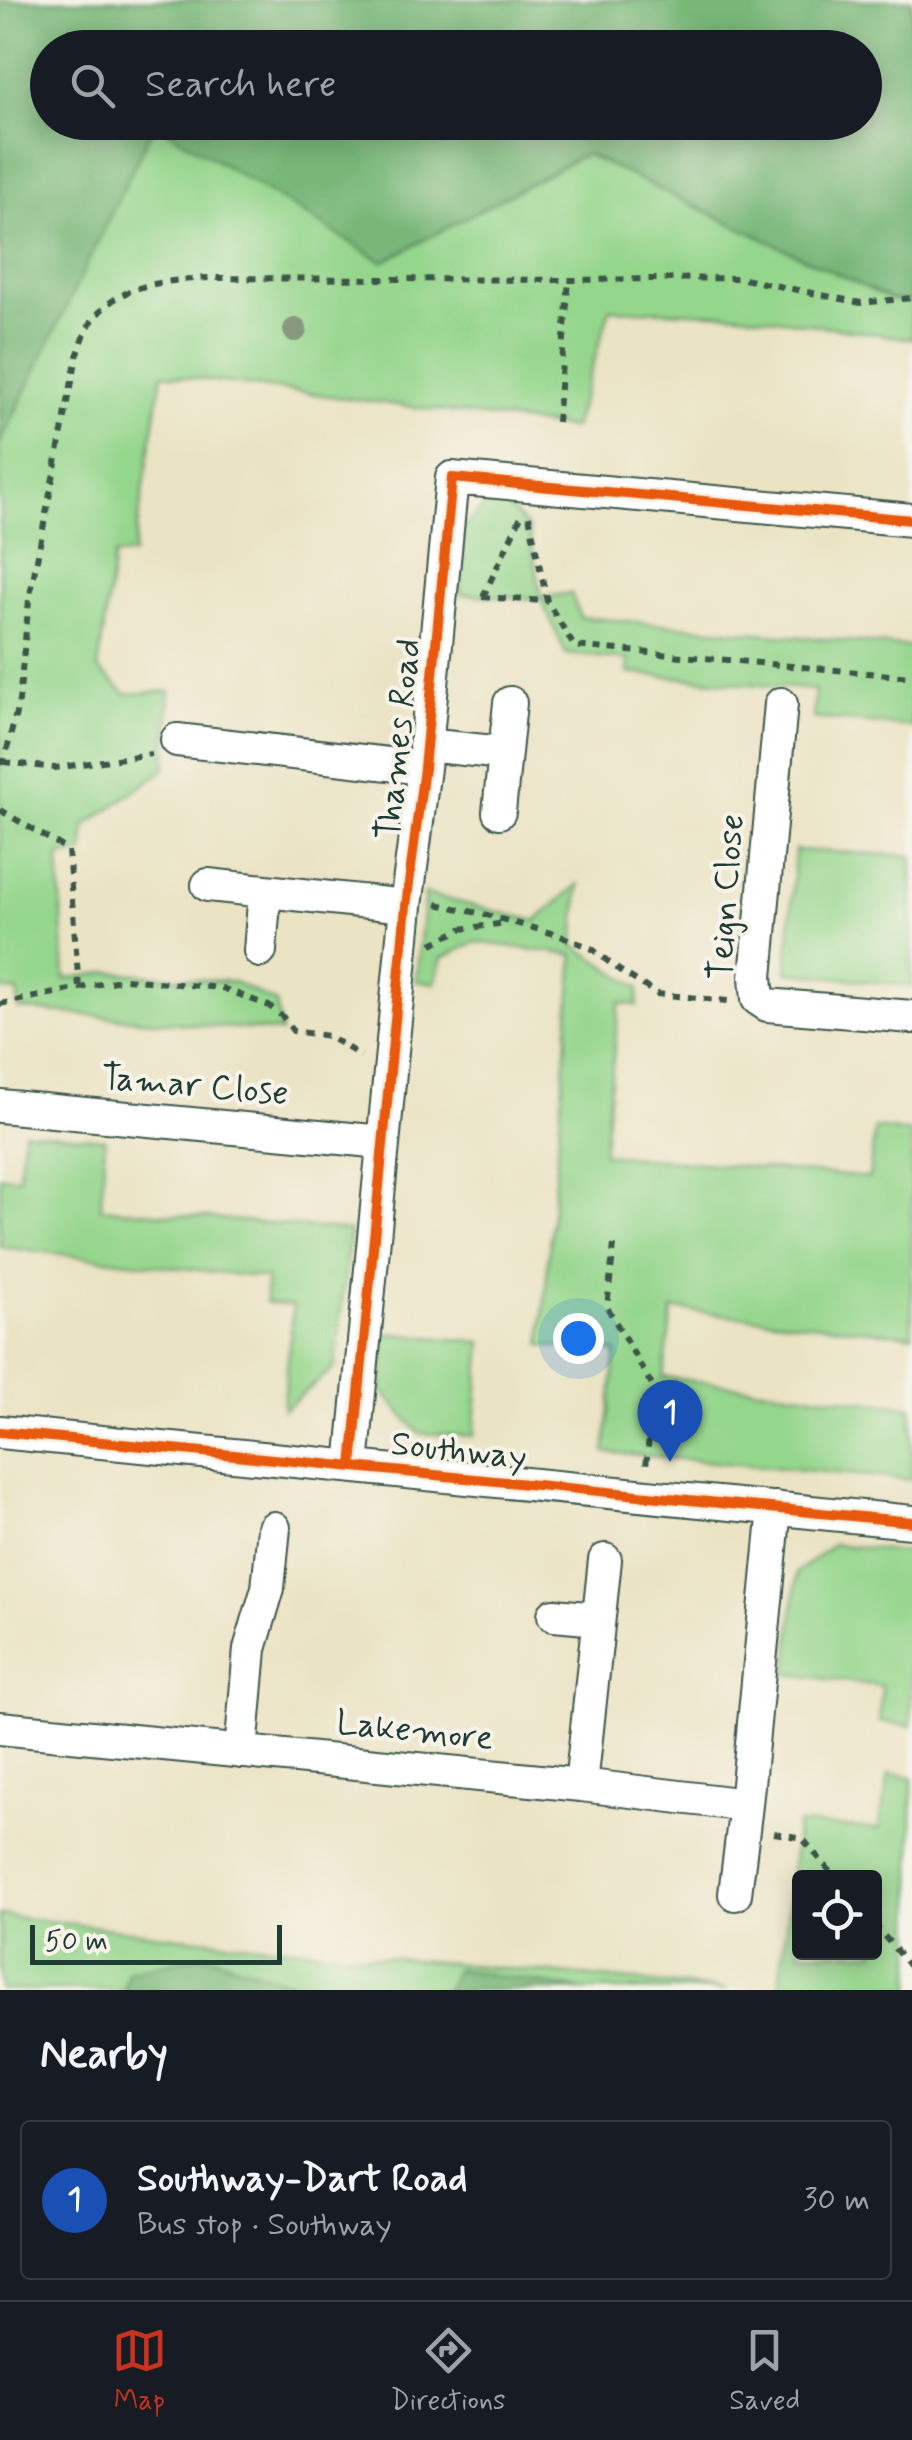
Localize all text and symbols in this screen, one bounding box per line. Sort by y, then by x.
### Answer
search box [30,30,882,140]
icon: search [65,58,120,113]
text: Search here [145,61,336,110]
street label: Thames Road [366,636,432,842]
street label: Teign Close [698,813,756,982]
street label: Tamar Close [99,1055,290,1117]
your location [553,1313,604,1364]
pin: 1 [638,1380,702,1462]
street label: Southway [389,1421,529,1481]
street label: Lakemore [334,1700,495,1762]
map controls [792,1870,882,1960]
button: locate [792,1870,882,1960]
scale bar [30,1920,282,1964]
text: 50 m [45,1924,108,1961]
text: Nearby [40,2028,168,2083]
text: Southway-Dart Road [137,2155,468,2204]
text: 1 [67,2179,82,2221]
text: 30 m [803,2179,870,2221]
text: Bus stop · Southway [137,2204,392,2246]
tab: Map [112,2323,167,2420]
tab: Directions [391,2323,506,2420]
tab: Saved [729,2323,800,2420]

